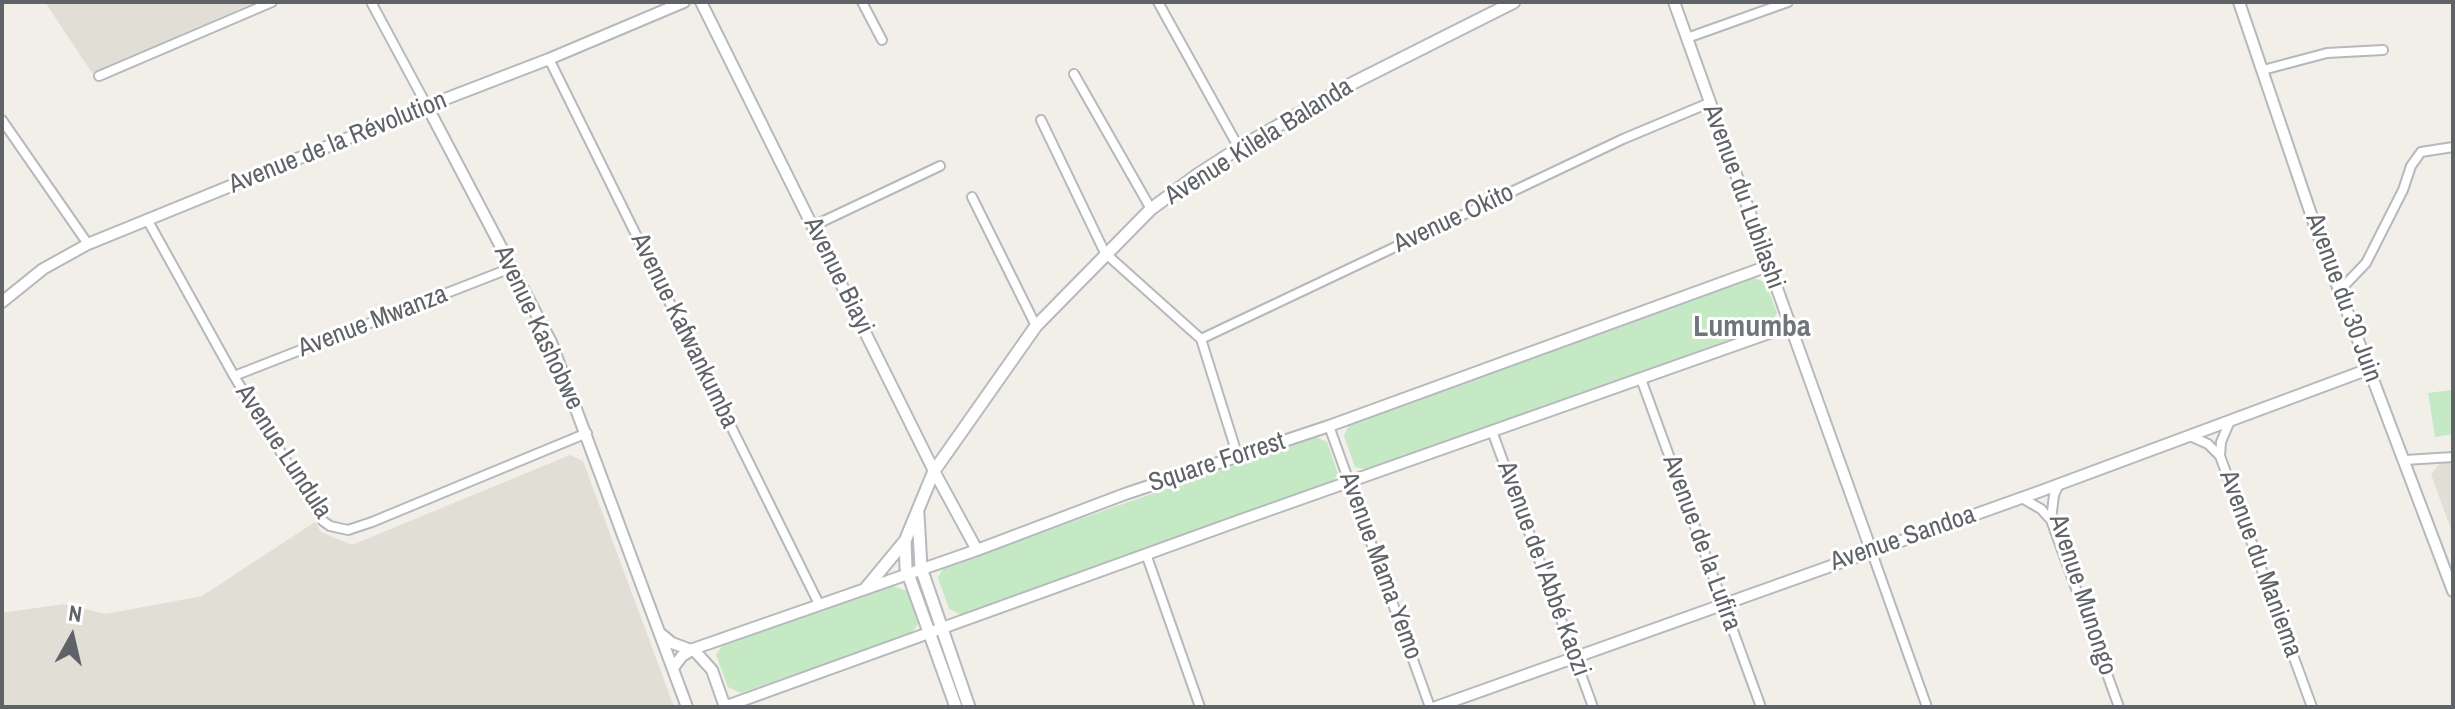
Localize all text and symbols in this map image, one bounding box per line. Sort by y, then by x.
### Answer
street label: Avenue Kilela Balanda [1159,72,1359,212]
street label: Avenue de la Révolution [225,85,451,201]
street label: Avenue du Lubilashi [1695,100,1791,294]
street label: Avenue Okito [1389,178,1519,260]
street label: Avenue du 30 Juin [2298,209,2388,387]
street label: Avenue Biayi [796,212,880,340]
street label: Avenue Kafwankumba [623,228,745,434]
street label: Avenue Kashobwe [486,241,590,415]
street label: Avenue Mwanza [294,279,452,365]
district label: Lumumba [1693,310,1811,346]
street label: Avenue Lundula [228,379,338,525]
street label: Square Forrest [1145,426,1289,500]
street label: Avenue de la Lufira [1655,451,1747,635]
street label: Avenue de l'Abbé Kaozi [1490,457,1596,681]
street label: Avenue du Maniema [2212,466,2308,662]
street label: Avenue Mama Yemo [1332,468,1428,664]
street label: Avenue Sandoa [1826,500,1980,578]
street label: Avenue Munongo [2041,511,2123,679]
north arrow [32,597,112,677]
text: N [67,597,84,629]

